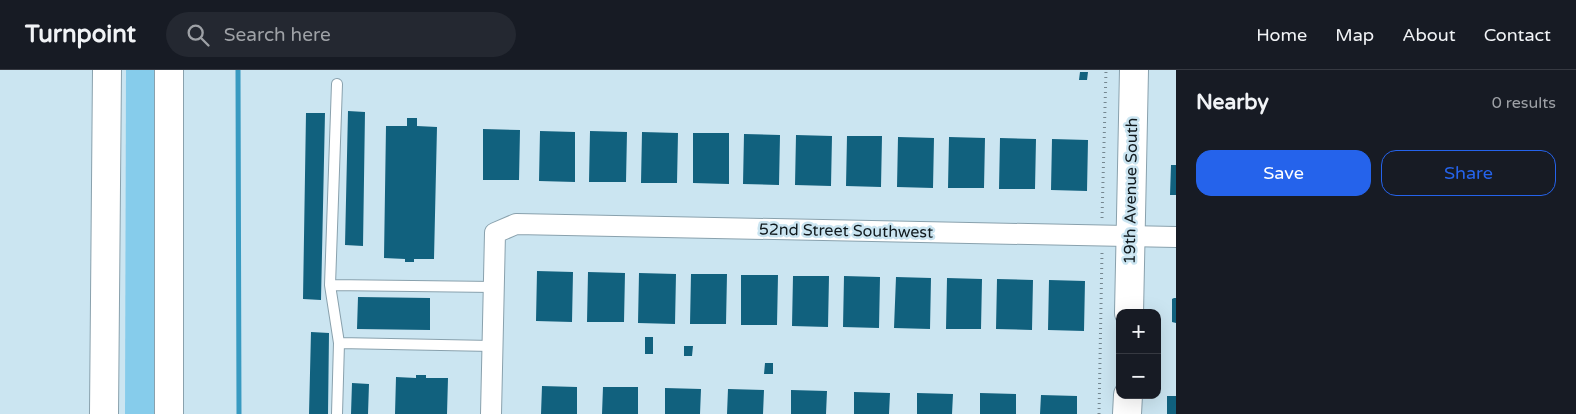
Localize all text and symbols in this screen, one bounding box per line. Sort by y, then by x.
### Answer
search box [166,12,516,57]
text: Turnpoint [25,20,136,49]
icon: search [184,21,212,49]
text: Search here [224,24,331,46]
text: Home [1256,24,1307,46]
text: Map [1335,24,1374,46]
text: About [1402,24,1456,46]
text: Contact [1484,24,1551,46]
text: Nearby [1196,90,1269,115]
text: 0 results [1492,93,1556,113]
street label: 19th Avenue South [1120,117,1142,265]
button: Save [1196,150,1371,196]
button: Share [1381,150,1556,196]
street label: 52nd Street Southwest [759,219,933,243]
map controls [1116,309,1161,399]
button: + [1116,309,1161,354]
button: − [1116,354,1161,399]

